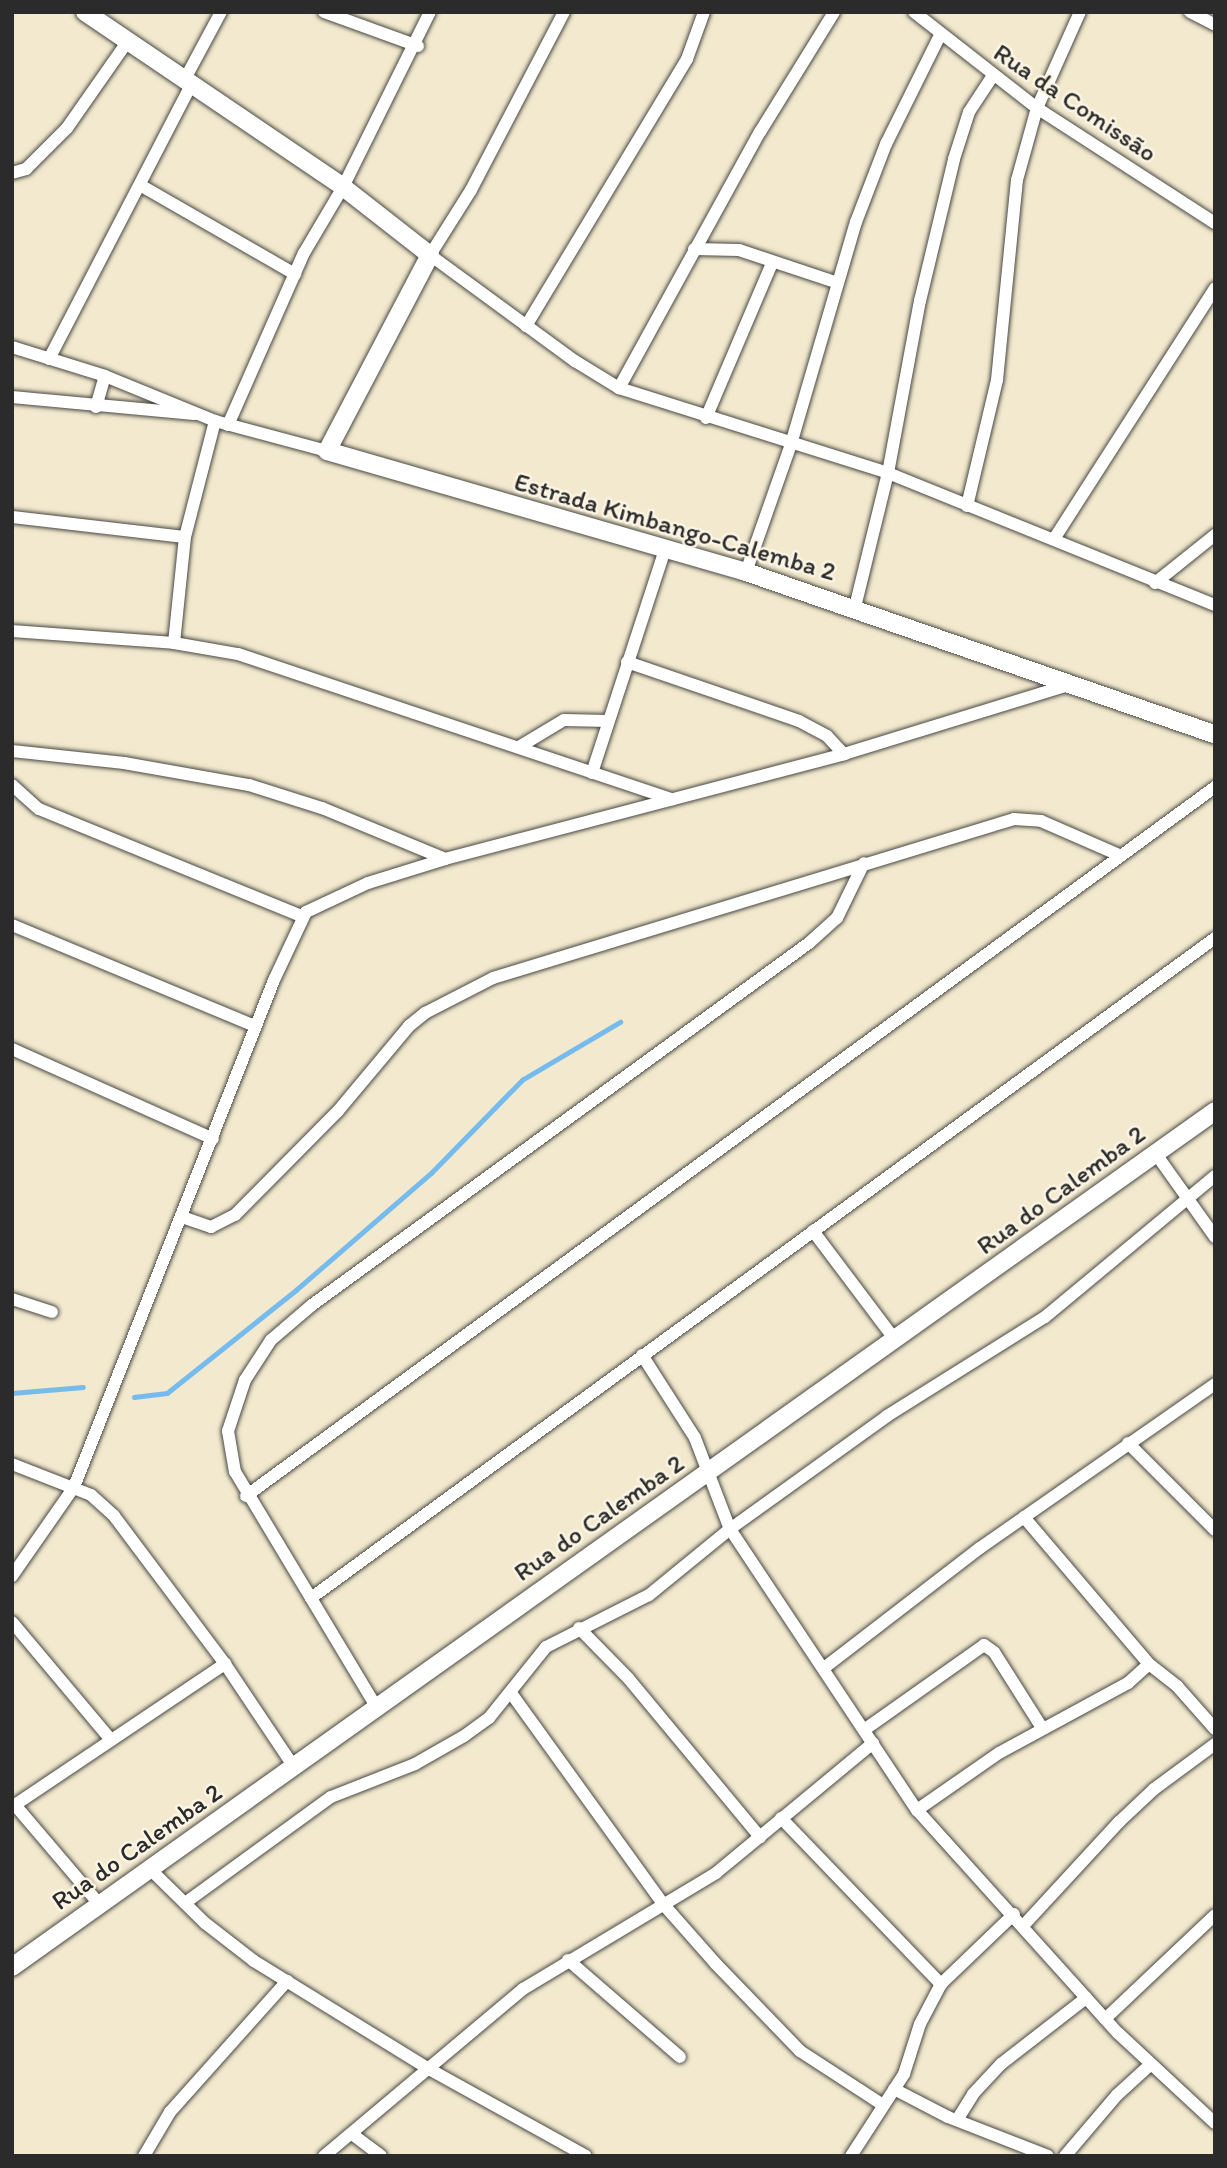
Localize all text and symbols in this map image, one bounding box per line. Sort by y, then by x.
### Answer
street label: Rua da Comissão [987,37,1163,169]
street label: Estrada Kimbango-Calemba 2 [510,466,840,588]
street label: Rua do Calemba 2 [971,1119,1151,1261]
street label: Rua do Calemba 2 [508,1448,690,1588]
street label: Rua do Calemba 2 [46,1777,228,1917]

